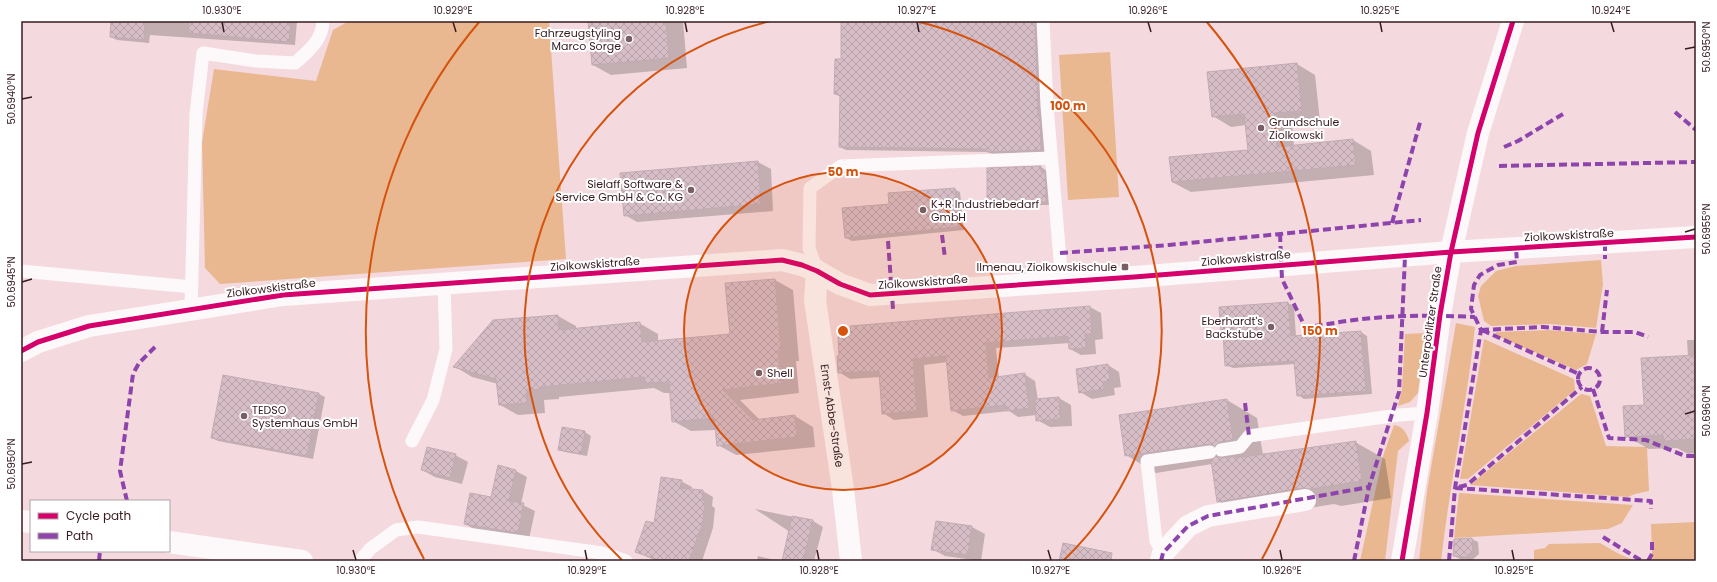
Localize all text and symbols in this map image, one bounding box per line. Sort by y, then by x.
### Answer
text: 10.930°E [202,3,242,18]
text: 10.929°E [433,3,473,18]
text: 10.928°E [665,3,705,18]
text: 10.927°E [898,3,936,18]
text: 10.926°E [1128,3,1168,18]
text: 10.925°E [1360,3,1400,18]
text: 10.924°E [1591,3,1631,18]
text: 50.6950°N [1699,22,1714,73]
place label: Fahrzeugstyling Marco Sorge [535,25,621,54]
marker: Fahrzeugstyling Marco Sorge [624,34,634,44]
text: 50.6940°N [4,73,19,125]
text: 100 m [1050,97,1086,114]
place label: Grundschule Ziolkowski [1269,114,1339,143]
marker: Grundschule Ziolkowski [1256,123,1266,133]
text: 50 m [828,163,859,180]
place label: Sielaff Software & Service GmbH & Co. KG [555,176,684,205]
marker: Sielaff Software & Service GmbH & Co. KG [686,185,696,195]
place label: K+R Industriebedarf GmbH [931,196,1040,225]
text: 50.6955°N [1699,204,1714,255]
marker: K+R Industriebedarf GmbH [918,205,928,215]
street label: Ziolkowskistraße [1524,225,1614,245]
street label: Ziolkowskistraße [1201,246,1292,270]
street label: Ziolkowskistraße [550,253,641,275]
text: 50.6945°N [4,256,19,308]
place label: Ilmenau, Ziolkowskischule [977,259,1117,275]
marker: Ilmenau, Ziolkowskischule [1120,262,1130,272]
street label: Unterpörlitzer Straße [1414,265,1446,379]
street label: Ziolkowskistraße [878,271,969,293]
street label: Ziolkowskistraße [225,275,317,301]
place label: Eberhardt's Backstube [1201,313,1263,342]
marker: Eberhardt's Backstube [1266,322,1276,332]
text: 150 m [1302,322,1338,339]
centre of rings [836,324,850,338]
street label: Ernst-Abbe-Straße [817,363,848,469]
place label: Shell [767,365,793,381]
marker: Shell [754,368,764,378]
text: 50.6960°N [1699,385,1714,437]
place label: TEDSO Systemhaus GmbH [252,402,358,431]
marker: TEDSO Systemhaus GmbH [239,411,249,421]
text: 50.6950°N [4,439,19,490]
legend [30,500,170,552]
text: Cycle path [66,507,131,524]
text: Path [66,527,93,544]
text: 10.930°E [336,563,376,578]
text: 10.929°E [567,563,607,578]
text: 10.928°E [799,563,839,578]
text: 10.927°E [1032,563,1070,578]
text: 10.926°E [1262,563,1302,578]
text: 10.925°E [1494,563,1534,578]

